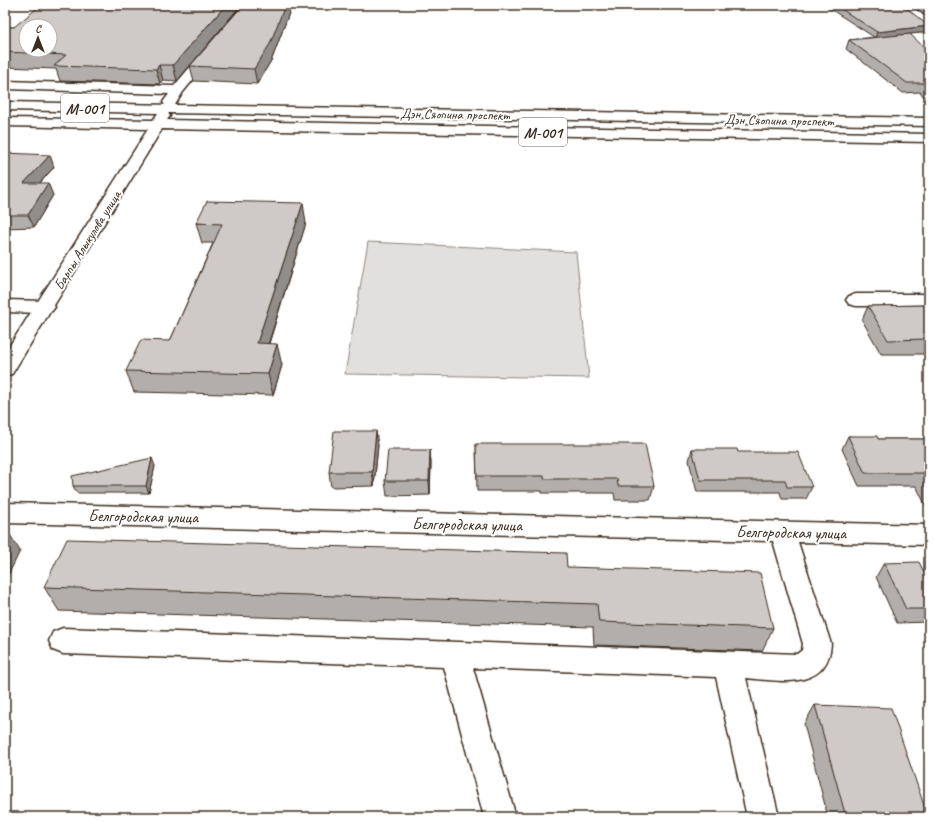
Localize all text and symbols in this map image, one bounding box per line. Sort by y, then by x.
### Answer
north arrow [18,18,58,58]
text: С [35,21,42,35]
road number: M-001 [61,94,109,122]
street label: Дэн Сяопина проспект [400,105,511,124]
street label: Дэн Сяопина проспект [724,111,835,130]
road number: M-001 [519,118,567,146]
street label: Барпы Алыкулова улица [50,187,125,293]
street label: Белгородская улица [88,505,199,528]
street label: Белгородская улица [412,513,523,536]
street label: Белгородская улица [736,521,847,544]

